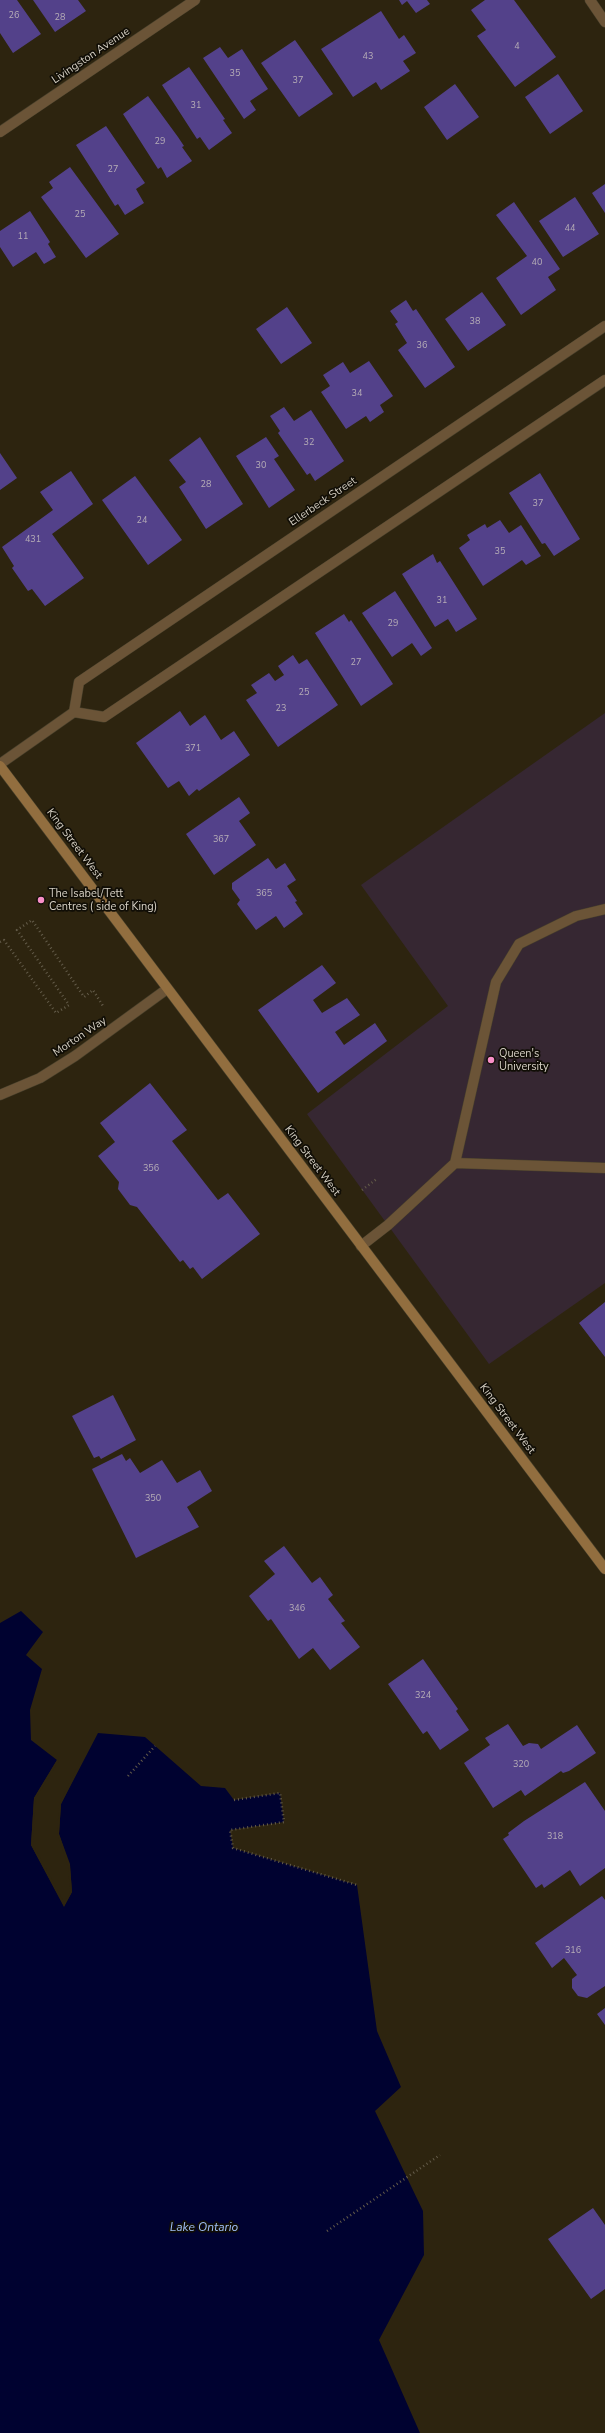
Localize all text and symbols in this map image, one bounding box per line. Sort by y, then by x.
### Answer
house number: 26 [9,11,19,21]
house number: 28 [55,13,65,23]
street label: Livingston Avenue [50,25,132,87]
house number: 4 [514,42,520,52]
house number: 43 [363,52,373,62]
house number: 35 [230,69,240,79]
house number: 37 [293,76,303,86]
house number: 31 [191,101,201,111]
house number: 29 [155,137,165,147]
house number: 27 [108,165,118,175]
house number: 25 [75,210,85,220]
house number: 44 [565,224,575,234]
house number: 11 [18,232,28,242]
house number: 40 [532,258,542,268]
house number: 38 [470,317,480,327]
house number: 36 [417,341,427,351]
house number: 34 [352,389,362,399]
house number: 32 [304,438,314,448]
house number: 30 [256,461,266,471]
street label: Ellerbeck Street [287,475,359,529]
house number: 28 [201,480,211,490]
house number: 37 [533,499,543,509]
house number: 24 [137,516,147,526]
house number: 431 [25,535,41,545]
house number: 35 [495,547,505,557]
house number: 31 [437,596,447,606]
house number: 29 [388,619,398,629]
house number: 27 [351,658,361,668]
house number: 25 [299,688,309,698]
house number: 23 [276,704,286,714]
house number: 371 [185,744,201,754]
street label: King Street West [43,806,105,882]
house number: 367 [213,835,229,845]
place label: The Isabel/Tett Centres ( side of King) [49,887,157,913]
house number: 365 [256,889,272,899]
marker: The Isabel/Tett Centres ( side of King) [36,895,46,905]
street label: Morton Way [51,1014,109,1060]
place label: Queen's University [499,1047,549,1073]
marker: Queen's University [486,1055,496,1065]
street label: King Street West [281,1123,343,1199]
house number: 356 [143,1164,159,1174]
street label: King Street West [476,1381,538,1457]
house number: 350 [145,1494,161,1504]
house number: 346 [289,1604,305,1614]
house number: 324 [415,1691,431,1701]
house number: 320 [513,1760,529,1770]
house number: 318 [547,1832,563,1842]
house number: 316 [565,1946,581,1956]
water label: Lake Ontario [170,2221,238,2235]

